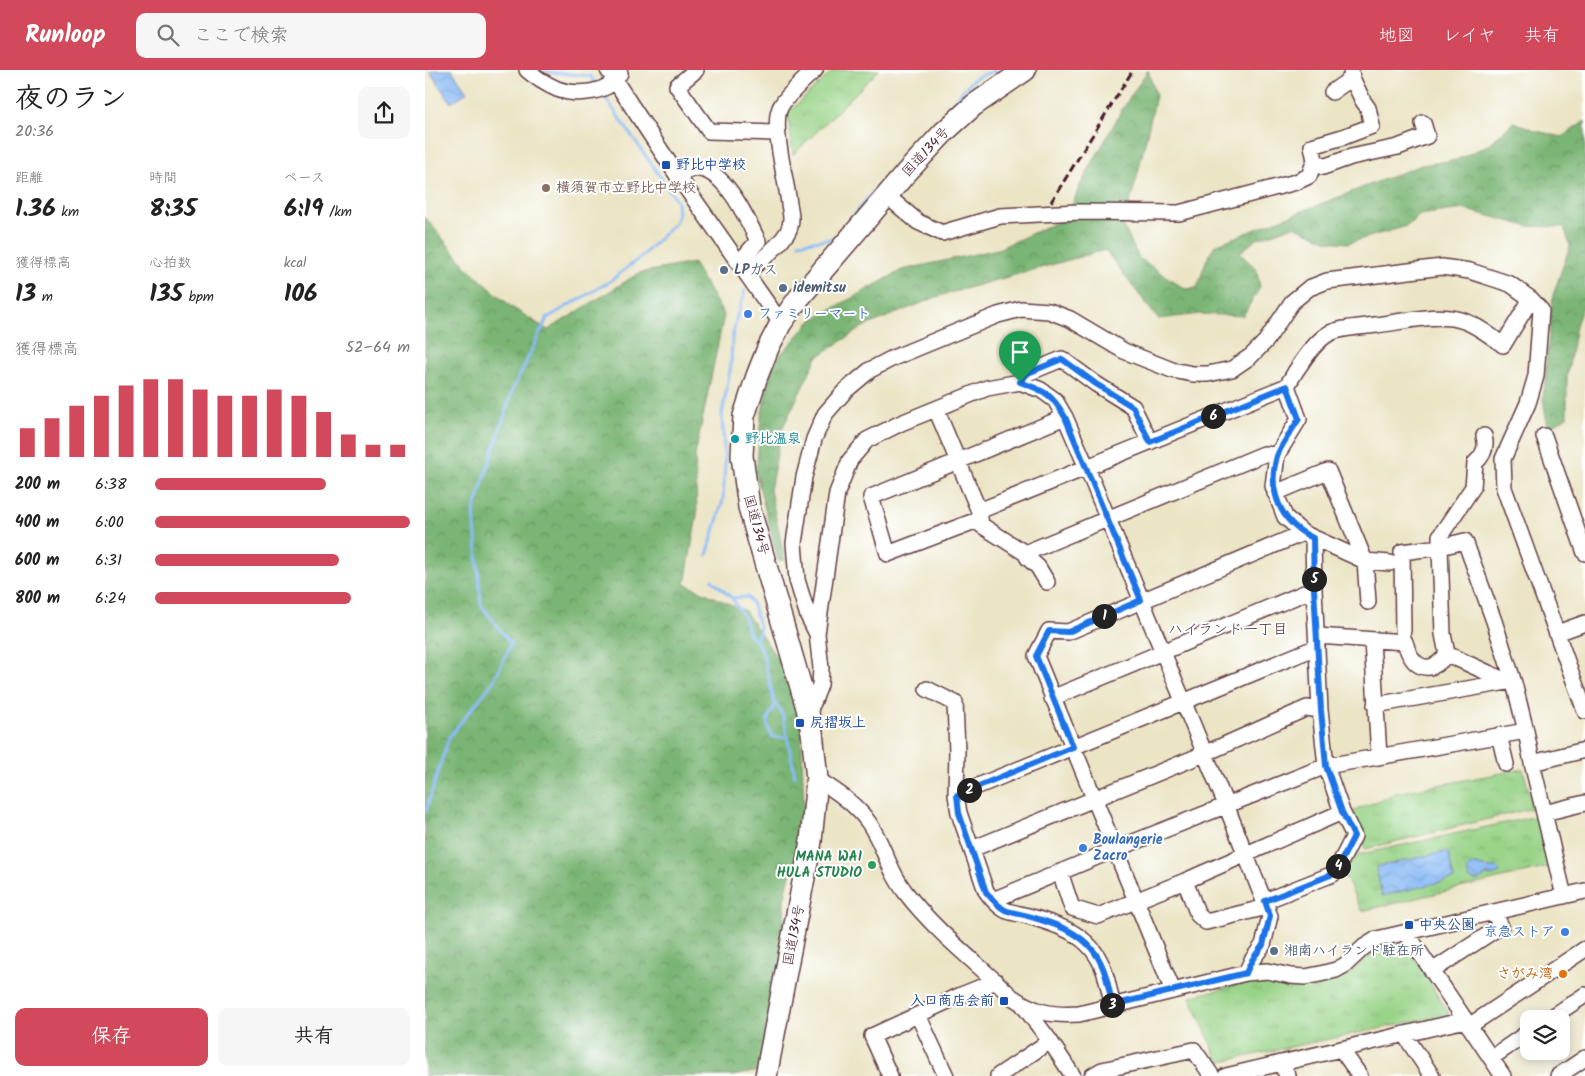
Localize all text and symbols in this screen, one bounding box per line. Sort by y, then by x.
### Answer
search box [136,13,486,58]
text: Runloop [25,16,106,55]
icon: search [154,21,182,49]
text: ここで検索 [194,21,289,51]
text: 地図 [1379,22,1415,51]
text: レイヤ [1443,22,1496,51]
text: 共有 [1524,22,1560,51]
text: 夜のラン [15,77,127,122]
button: share [358,87,410,139]
text: 20:36 [15,119,54,144]
street label: 国道134号 [897,122,955,182]
place label: 野比中学校 [676,154,746,176]
marker: 野比中学校 [660,159,672,171]
text: 距離 [15,167,43,189]
text: 時間 [149,167,177,189]
text: ペース [284,167,325,189]
place label: 横須賀市立野比中学校 [556,177,696,199]
marker: 横須賀市立野比中学校 [540,182,552,194]
text: 1.36 [15,189,56,229]
text: 8:35 [149,189,197,229]
text: 6:19 [284,189,324,229]
text: km [56,201,79,223]
text: /km [324,201,352,223]
text: 獲得標高 [15,252,71,274]
text: 心拍数 [149,252,191,274]
text: kcal [284,252,306,274]
place label: LPガス [734,259,778,281]
marker: LPガス [718,264,730,276]
text: 13 [15,274,36,314]
text: 135 [149,274,183,314]
text: 106 [284,274,318,314]
place label: idemitsu [793,277,846,299]
marker: idemitsu [777,282,789,294]
text: m [36,286,53,308]
text: bpm [183,286,214,308]
place label: ファミリーマート [758,303,871,325]
marker: ファミリーマート [742,308,754,320]
pin [999,331,1041,382]
text: 52–64 m [345,335,410,360]
text: 獲得標高 [15,337,79,362]
icon: arrive [1006,338,1034,366]
pin: 6 [1201,404,1225,428]
text: 6 [1210,405,1217,427]
place label: 野比温泉 [745,428,801,450]
marker: 野比温泉 [729,433,741,445]
text: 200 m [15,472,60,497]
text: 6:38 [95,472,127,497]
street label: 国道134号 [737,492,775,558]
text: 400 m [15,510,59,535]
text: 6:00 [95,510,124,535]
text: 600 m [15,548,59,573]
text: 6:31 [95,548,122,573]
pin: 5 [1301,566,1327,592]
text: 5 [1311,568,1318,590]
text: 800 m [15,586,60,611]
text: 6:24 [95,586,126,611]
pin: 1 [1091,604,1117,628]
text: 1 [1102,605,1107,627]
district label: ハイランド一丁目 [1168,618,1288,642]
place label: 尻摺坂上 [810,712,866,734]
marker: 尻摺坂上 [794,717,806,729]
pin: 2 [957,778,981,802]
text: 2 [965,779,974,801]
place label: Boulangerie Zacro [1093,829,1163,867]
marker: Boulangerie Zacro [1077,842,1089,854]
place label: MANA WAI HULA STUDIO [777,846,862,884]
pin: 4 [1325,854,1351,878]
text: 4 [1335,855,1342,877]
marker: MANA WAI HULA STUDIO [866,859,878,871]
street label: 国道134号 [777,902,811,968]
place label: 中央公園 [1419,914,1475,936]
marker: 中央公園 [1403,919,1415,931]
place label: 京急ストア [1484,921,1555,943]
marker: 京急ストア [1559,926,1571,938]
place label: 湘南ハイランド駐在所 [1284,940,1424,962]
marker: 湘南ハイランド駐在所 [1268,945,1280,957]
place label: さがみ湾 [1497,963,1553,985]
marker: さがみ湾 [1557,968,1569,980]
place label: 入口商店会前 [910,990,994,1012]
pin: 3 [1099,992,1125,1018]
text: 3 [1109,994,1116,1016]
marker: 入口商店会前 [998,995,1010,1007]
button: 保存 [15,1008,208,1066]
button: 共有 [218,1008,410,1066]
map controls [1520,1010,1570,1060]
button: layers [1520,1010,1570,1060]

